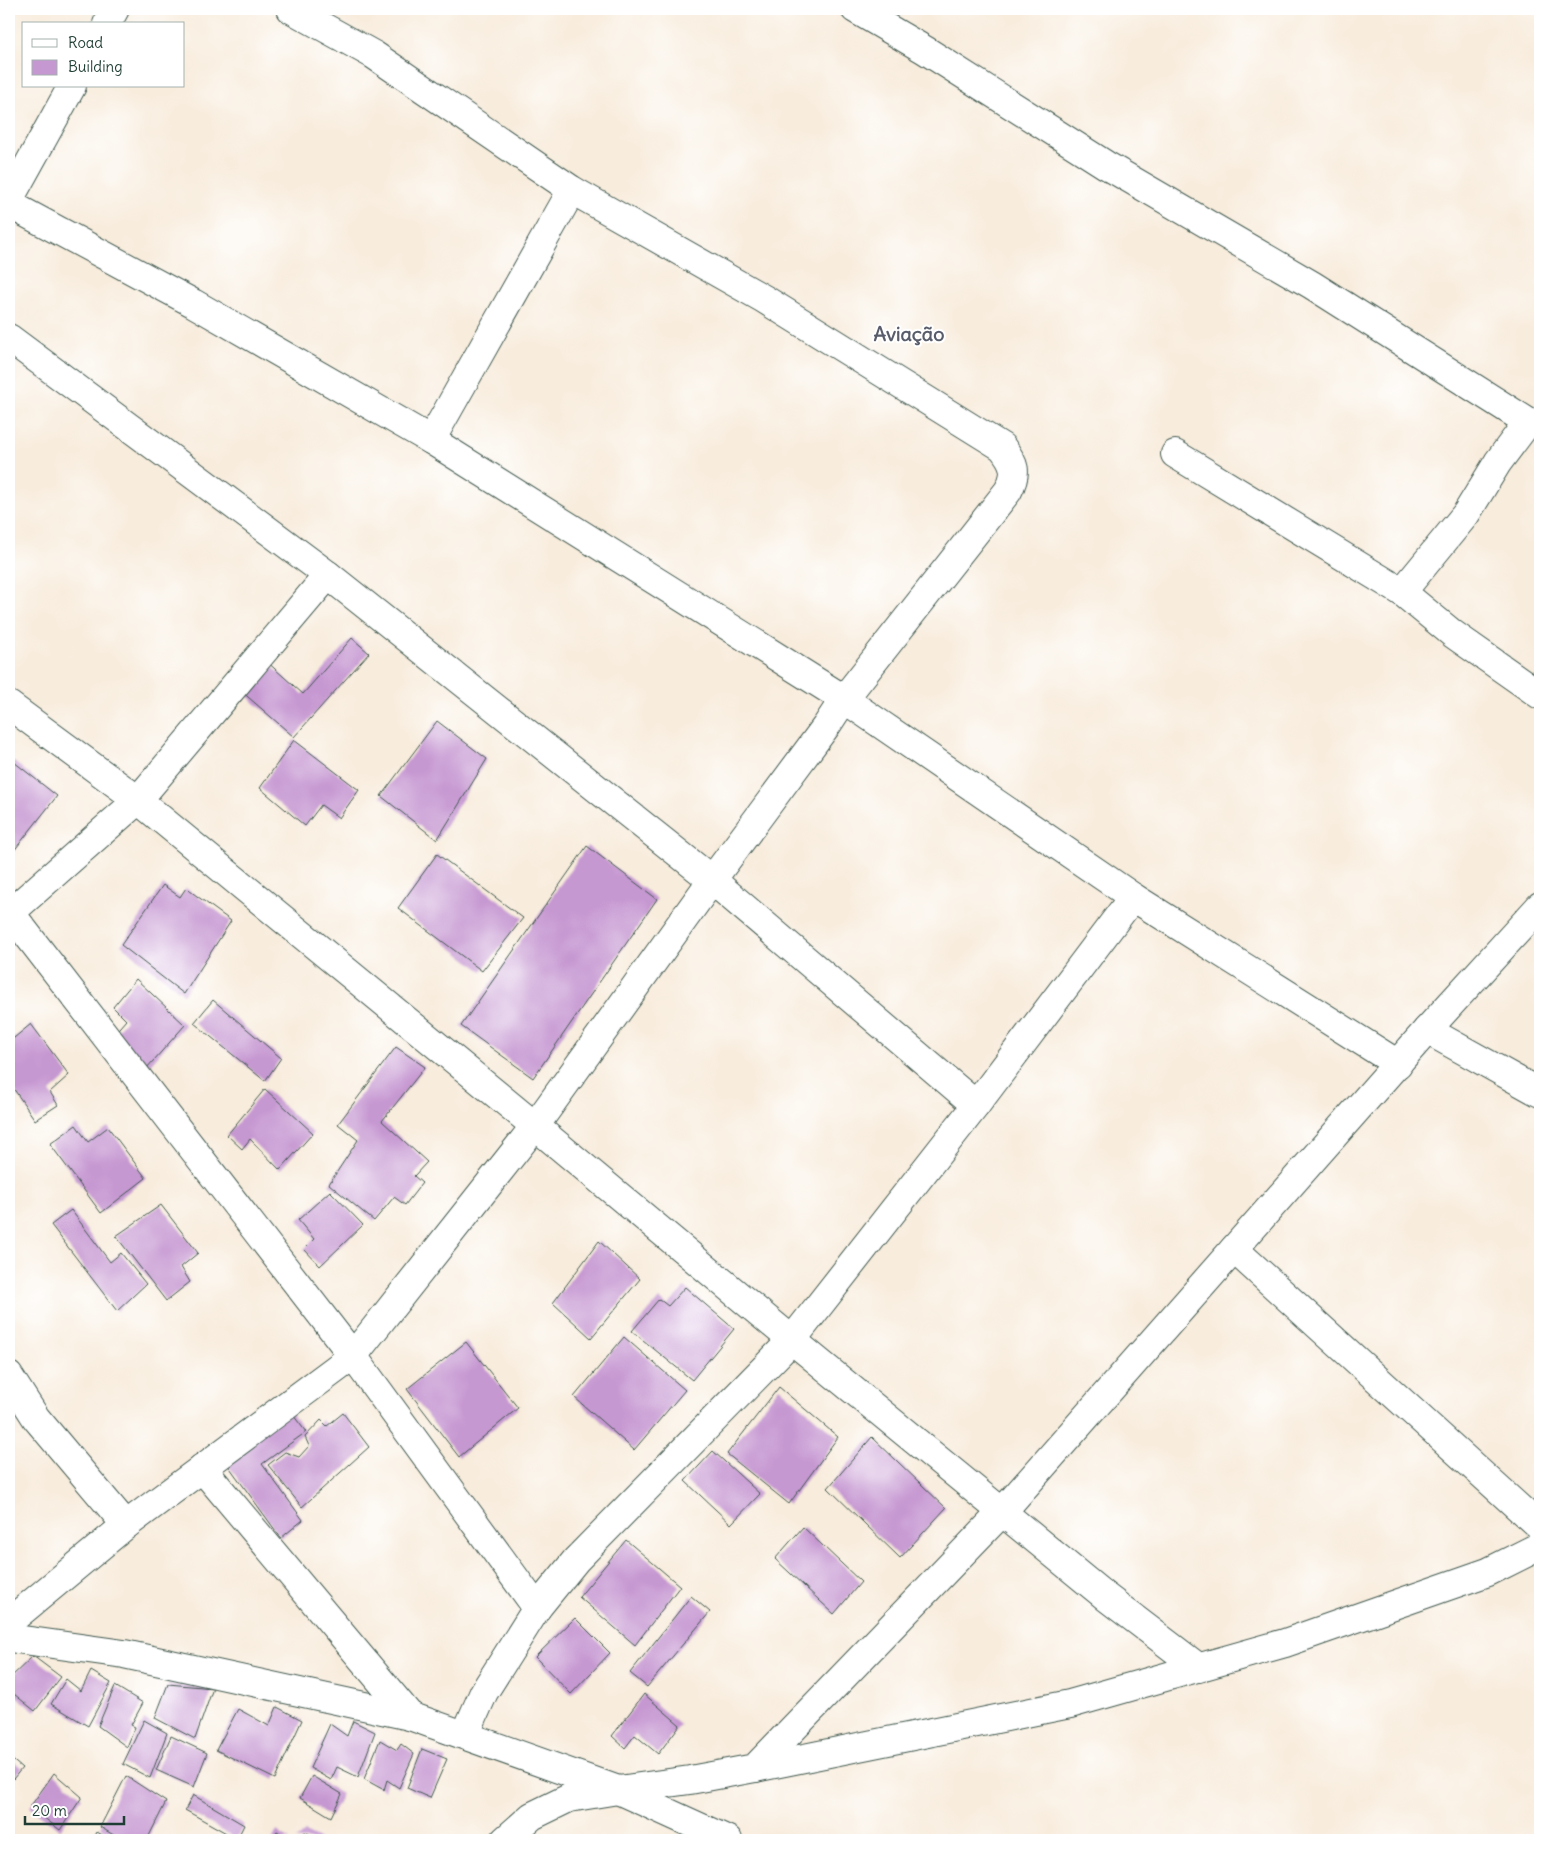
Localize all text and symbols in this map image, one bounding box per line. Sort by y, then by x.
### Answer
legend [22,22,185,88]
text: Road [68,33,103,52]
text: Building [68,57,123,76]
district label: Aviação [874,321,944,346]
scale bar [25,1794,124,1826]
text: 20 m [32,1801,67,1820]

